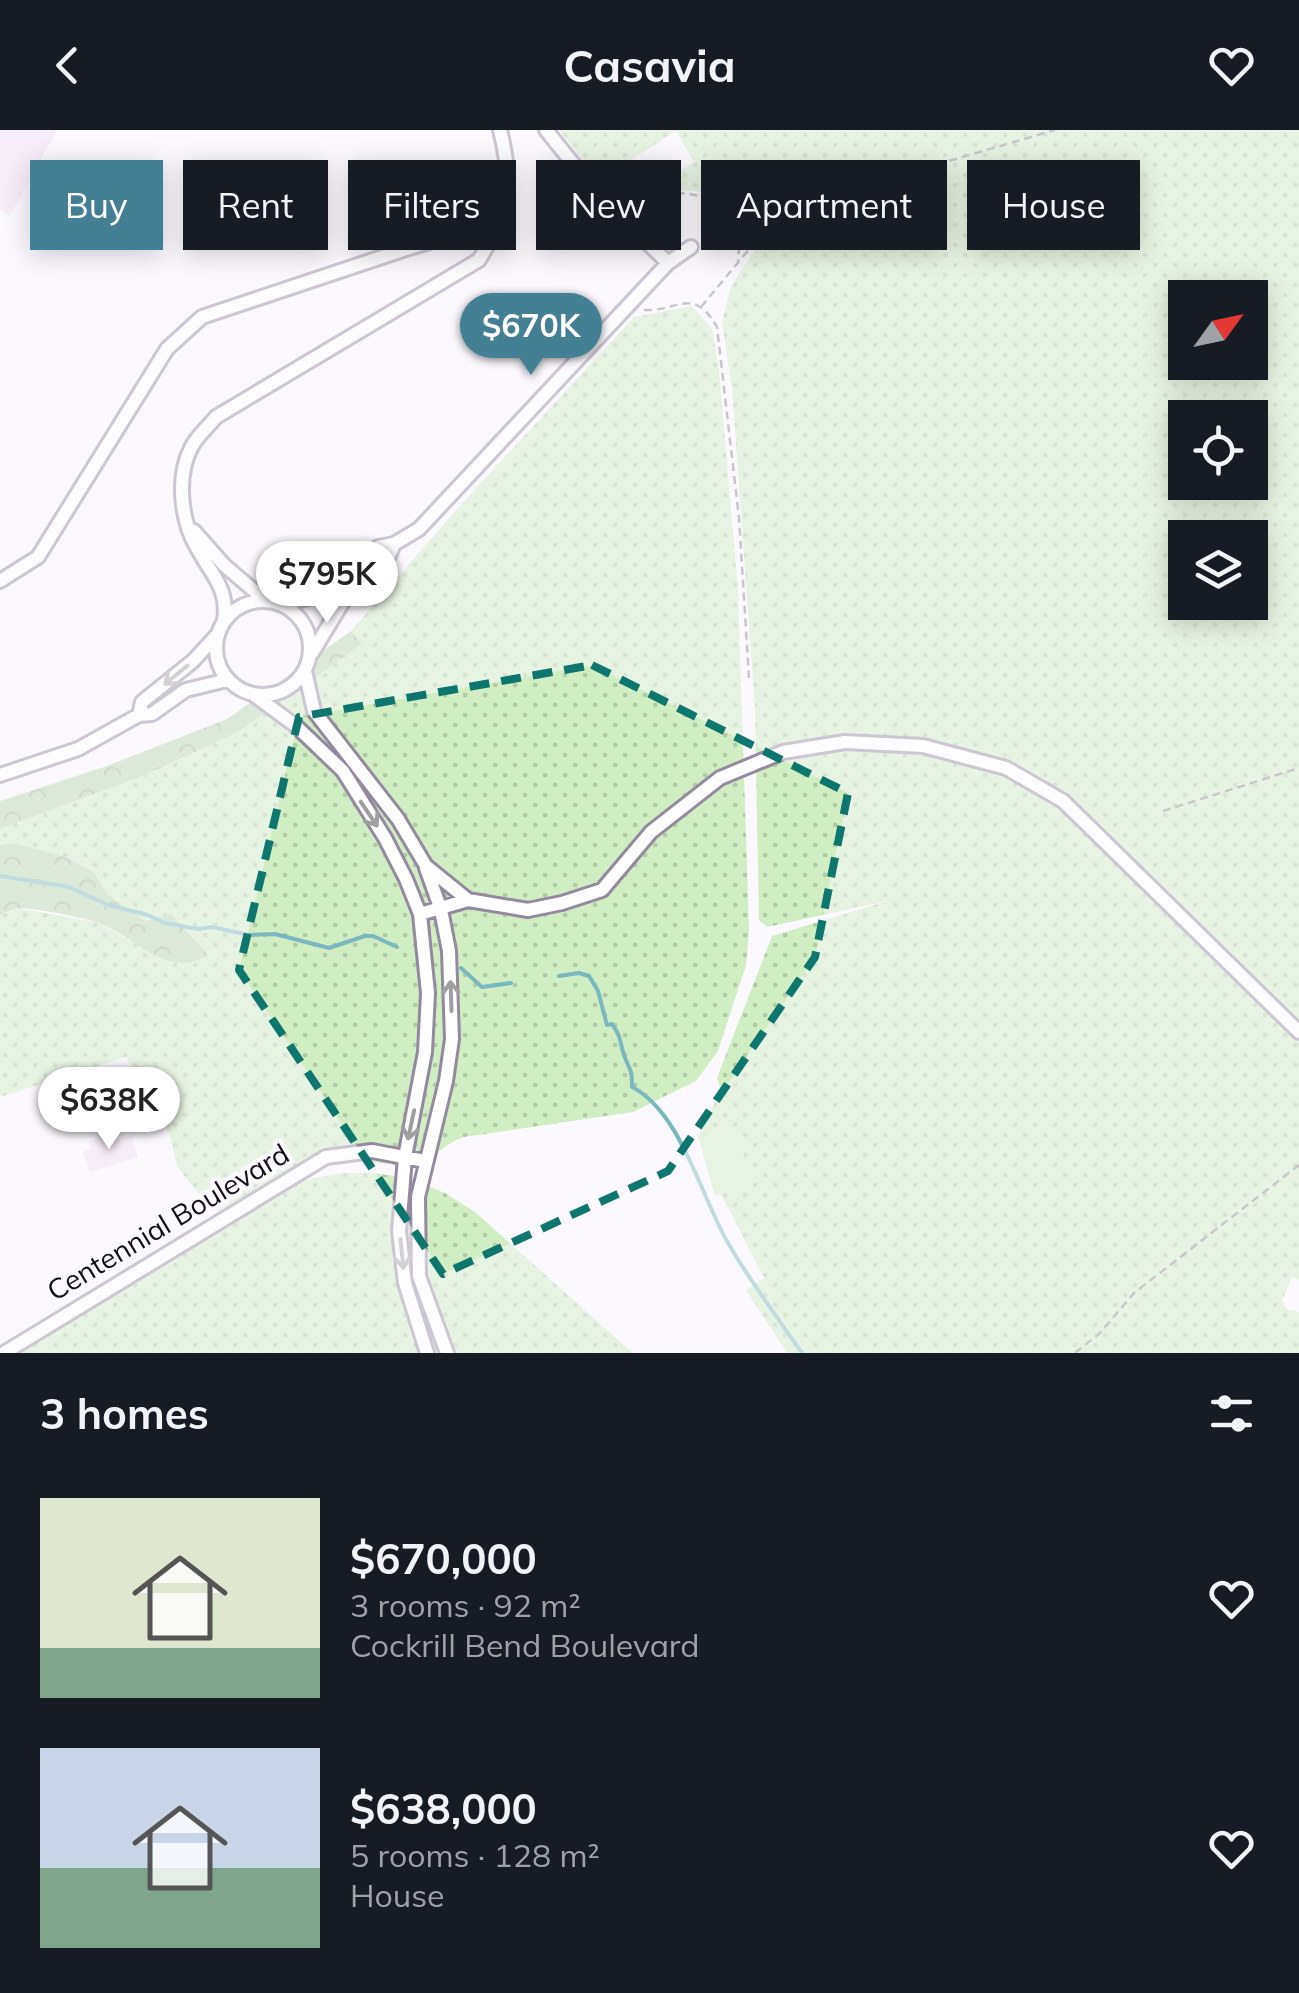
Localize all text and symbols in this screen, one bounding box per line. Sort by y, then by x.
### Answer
text: Casavia [563,37,736,93]
icon: back [40,38,95,93]
icon: heart [1204,38,1259,93]
chip: Buy [30,160,163,250]
chip: Rent [183,160,328,250]
chip: Filters [348,160,516,250]
chip: New [536,160,681,250]
chip: Apartment [701,160,947,250]
chip: House [967,160,1140,250]
north arrow [1168,280,1268,380]
map controls [1168,280,1268,620]
pin: $670K [461,293,601,378]
text: $670K [482,305,580,345]
button: locate [1168,400,1268,500]
button: layers [1168,520,1268,620]
pin: $795K [257,541,397,626]
text: $795K [278,553,376,593]
one-way arrow [164,664,190,686]
one-way arrow [359,800,379,827]
one-way arrow [442,981,461,1013]
pin: $638K [39,1067,179,1152]
text: $638K [60,1079,158,1119]
one-way arrow [401,1108,420,1140]
street label: Centennial Boulevard [40,1135,295,1308]
one-way arrow [393,1237,412,1270]
icon: filters [1204,1386,1259,1441]
text: 3 homes [40,1387,209,1440]
text: $670,000 [350,1532,537,1585]
icon: home [120,1538,240,1658]
icon: heart [1204,1571,1259,1626]
text: 3 rooms · 92 m² [350,1585,581,1625]
text: Cockrill Bend Boulevard [350,1625,699,1665]
text: $638,000 [350,1782,537,1835]
icon: home [120,1788,240,1908]
icon: heart [1204,1821,1259,1876]
text: 5 rooms · 128 m² [350,1835,600,1875]
text: House [350,1875,445,1915]

